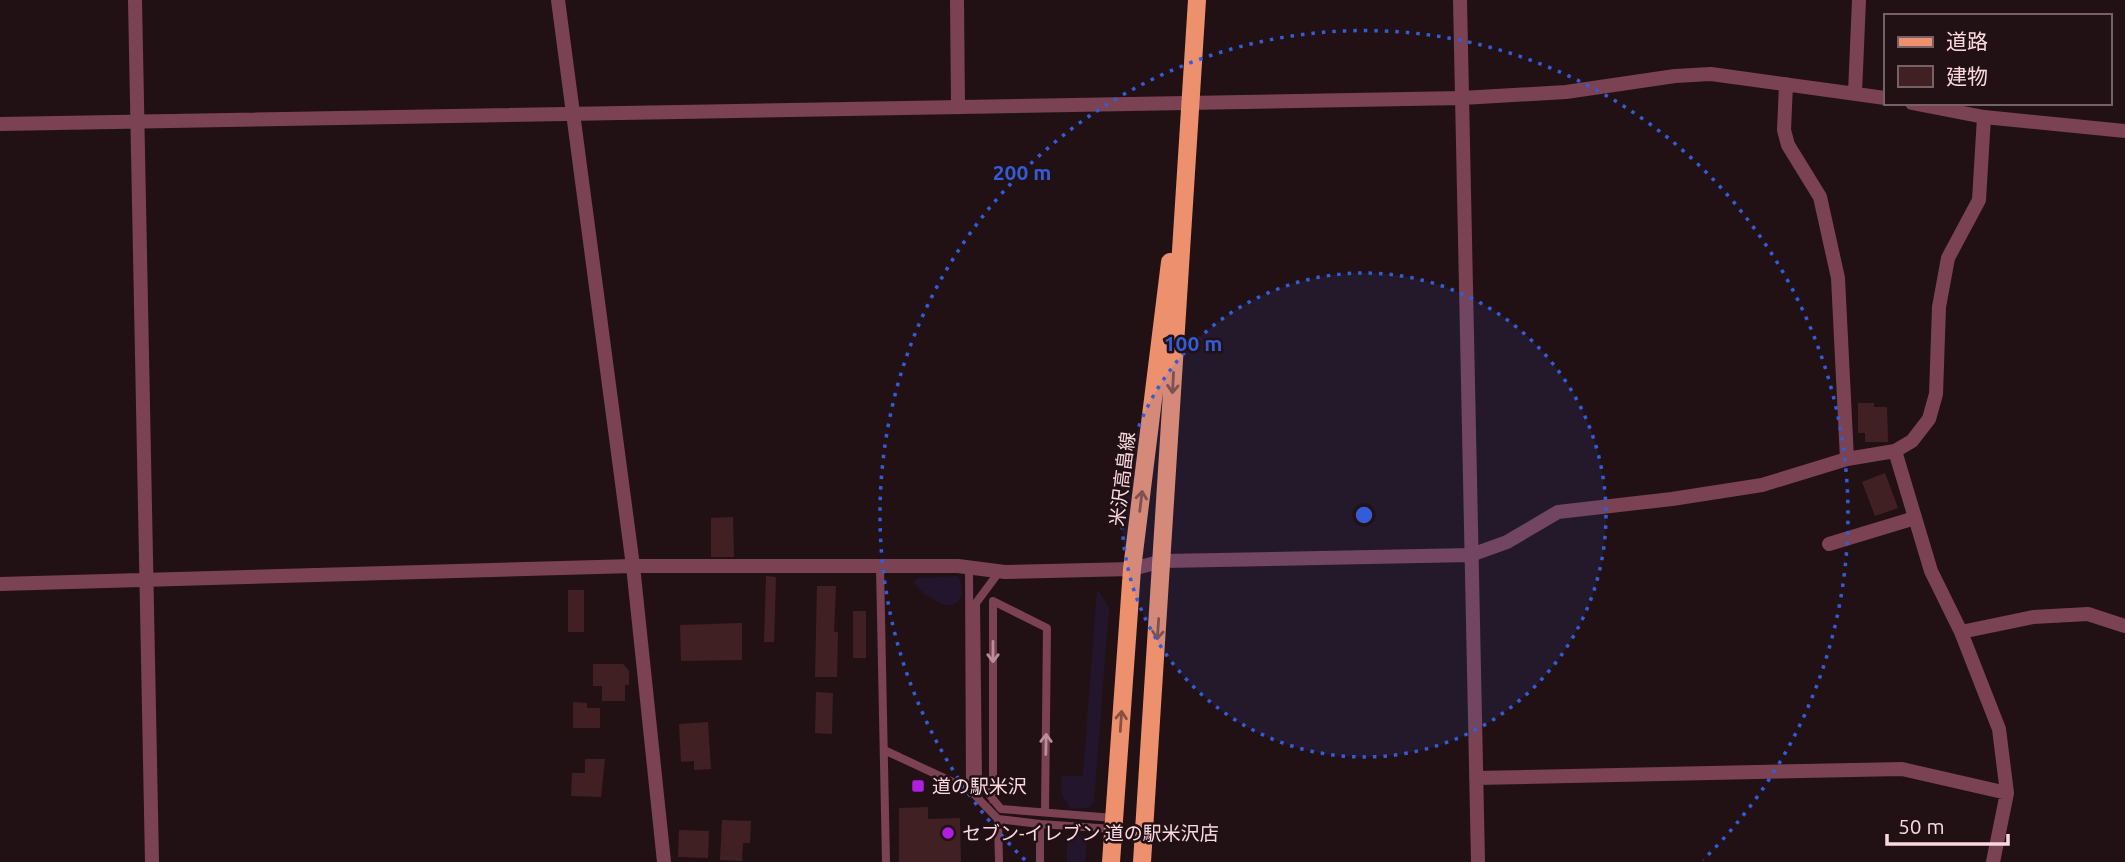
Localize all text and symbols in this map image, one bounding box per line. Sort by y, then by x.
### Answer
legend [1884,14,2111,105]
text: 道路 [1946,29,1988,53]
text: 建物 [1946,64,1988,88]
text: 200 m [993,160,1051,184]
text: 100 m [1164,331,1222,355]
one-way arrow [1166,371,1179,393]
street label: 米沢高畠線 [1105,431,1139,527]
one-way arrow [1134,491,1147,513]
centre of rings [1352,503,1376,527]
one-way arrow [1151,617,1164,640]
one-way arrow [986,641,1000,664]
one-way arrow [1115,710,1128,732]
one-way arrow [1039,733,1052,756]
place label: 道の駅米沢 [932,775,1027,797]
marker: 道の駅米沢 [910,778,926,794]
scale bar [1887,802,2008,846]
text: 50 m [1898,814,1945,838]
place label: セブン-イレブン 道の駅米沢店 [962,822,1219,844]
marker: セブン-イレブン 道の駅米沢店 [940,825,956,841]

